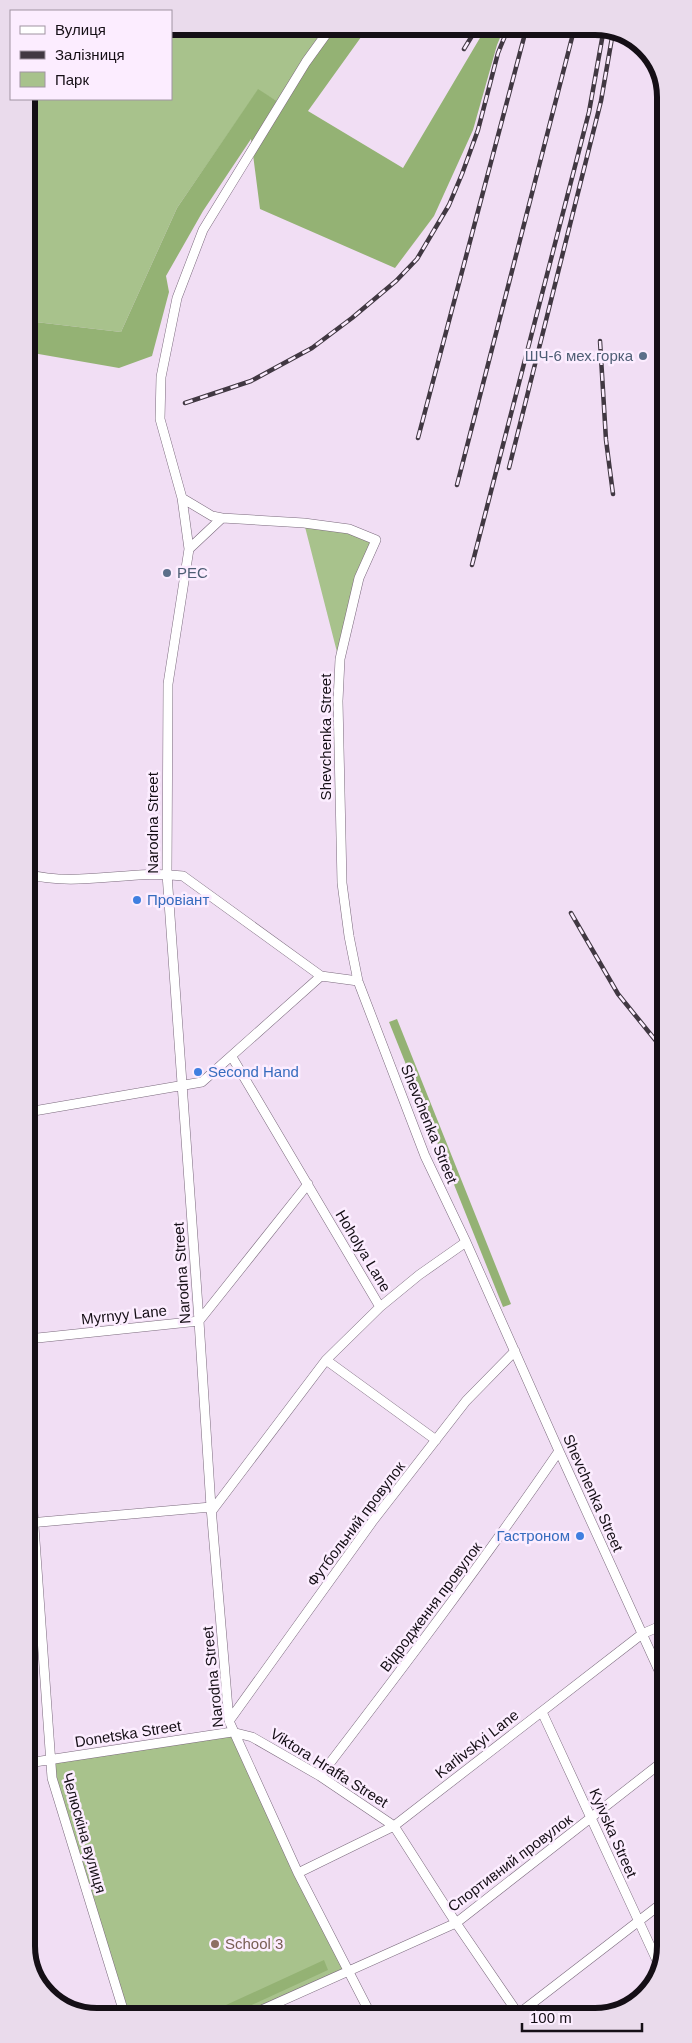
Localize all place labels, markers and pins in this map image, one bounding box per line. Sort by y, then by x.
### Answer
place label: ШЧ-6 мех.горка [525,347,634,364]
marker: ШЧ-6 мех.горка [637,350,649,362]
place label: РЕС [177,564,208,581]
marker: РЕС [161,567,173,579]
place label: Провіант [147,891,209,908]
marker: Провіант [131,894,143,906]
place label: Second Hand [208,1063,299,1080]
marker: Second Hand [192,1066,204,1078]
place label: Гастроном [496,1527,570,1544]
marker: Гастроном [574,1530,586,1542]
place label: School 3 [225,1935,283,1952]
marker: School 3 [209,1938,221,1950]

